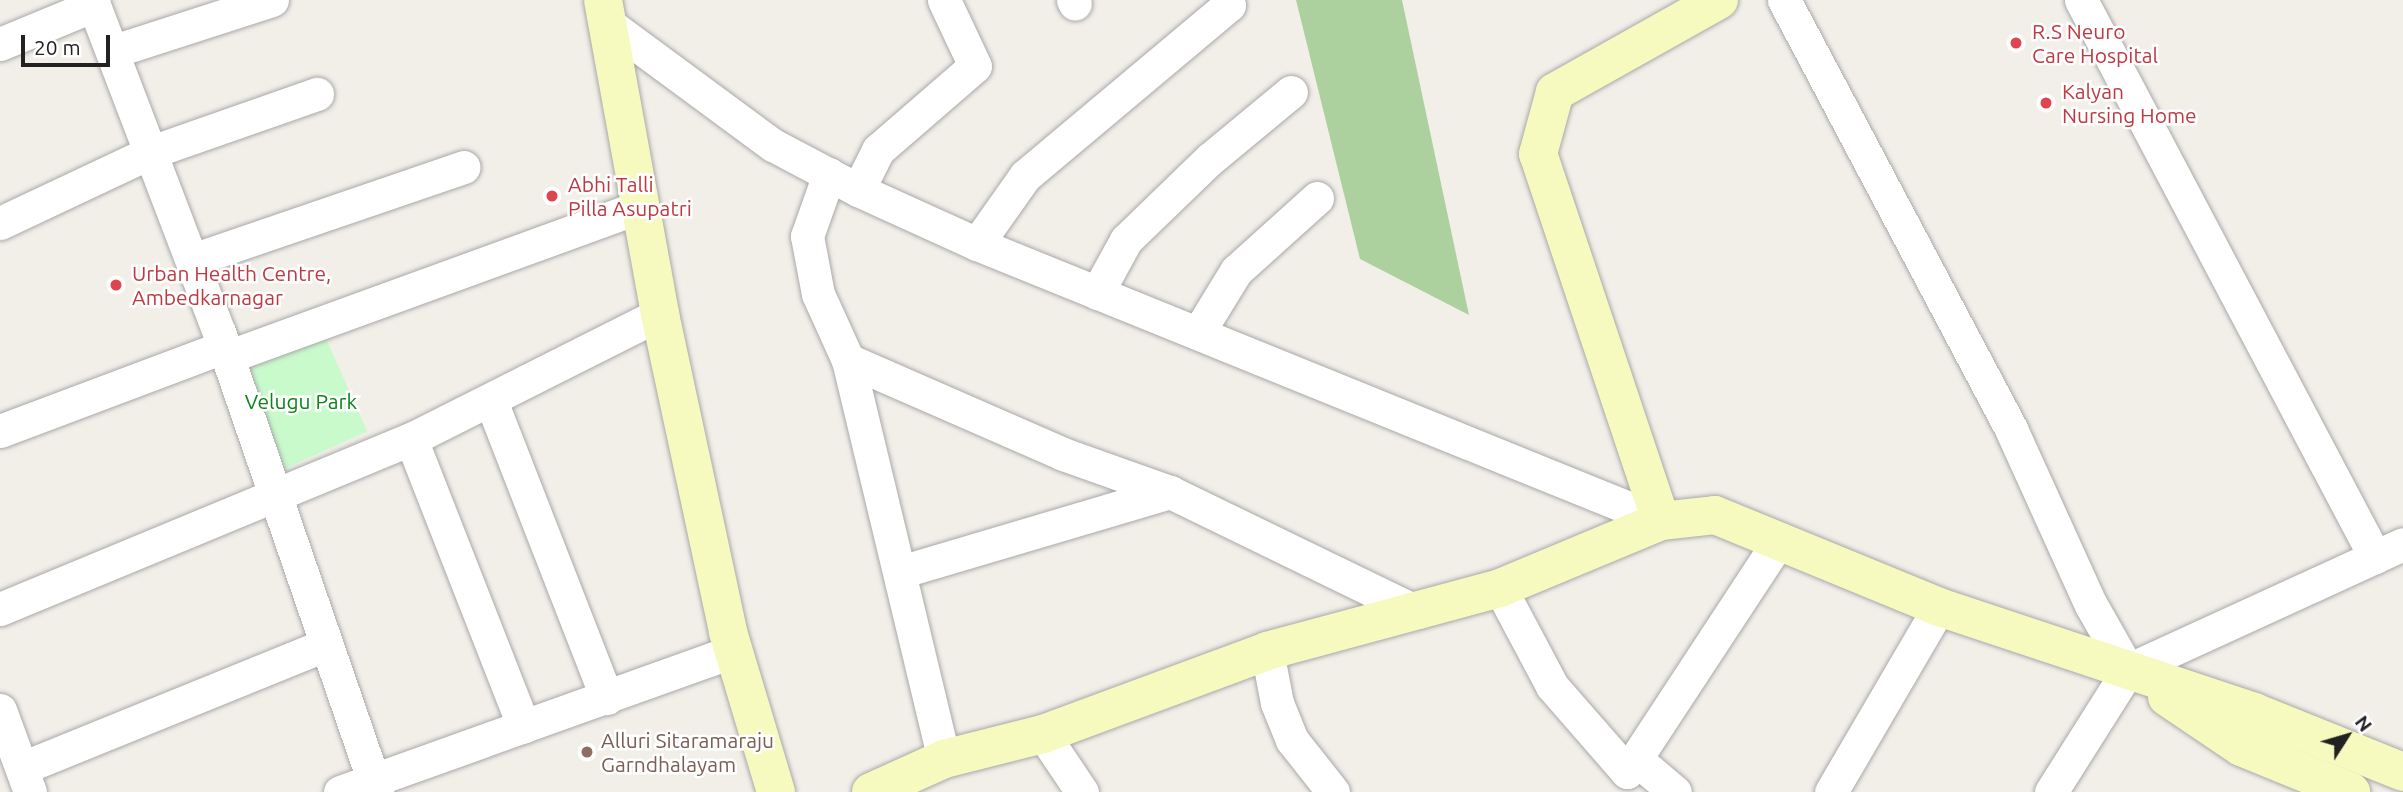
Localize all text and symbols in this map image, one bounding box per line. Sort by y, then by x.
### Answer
place label: R.S Neuro Care Hospital [2032,18,2158,68]
scale bar [24,21,114,65]
marker: R.S Neuro Care Hospital [2006,33,2026,53]
text: 20 m [34,35,81,59]
place label: Kalyan Nursing Home [2062,78,2197,128]
marker: Kalyan Nursing Home [2036,93,2056,113]
place label: Abhi Talli Pilla Asupatri [568,171,692,221]
marker: Abhi Talli Pilla Asupatri [542,186,562,206]
place label: Urban Health Centre, Ambedkarnagar [132,260,331,310]
marker: Urban Health Centre, Ambedkarnagar [106,275,126,295]
park label: Velugu Park [245,388,357,414]
north arrow [2312,701,2382,771]
text: N [2351,711,2377,736]
place label: Alluri Sitaramaraju Garndhalayam [601,727,774,777]
marker: Alluri Sitaramaraju Garndhalayam [579,744,595,760]

